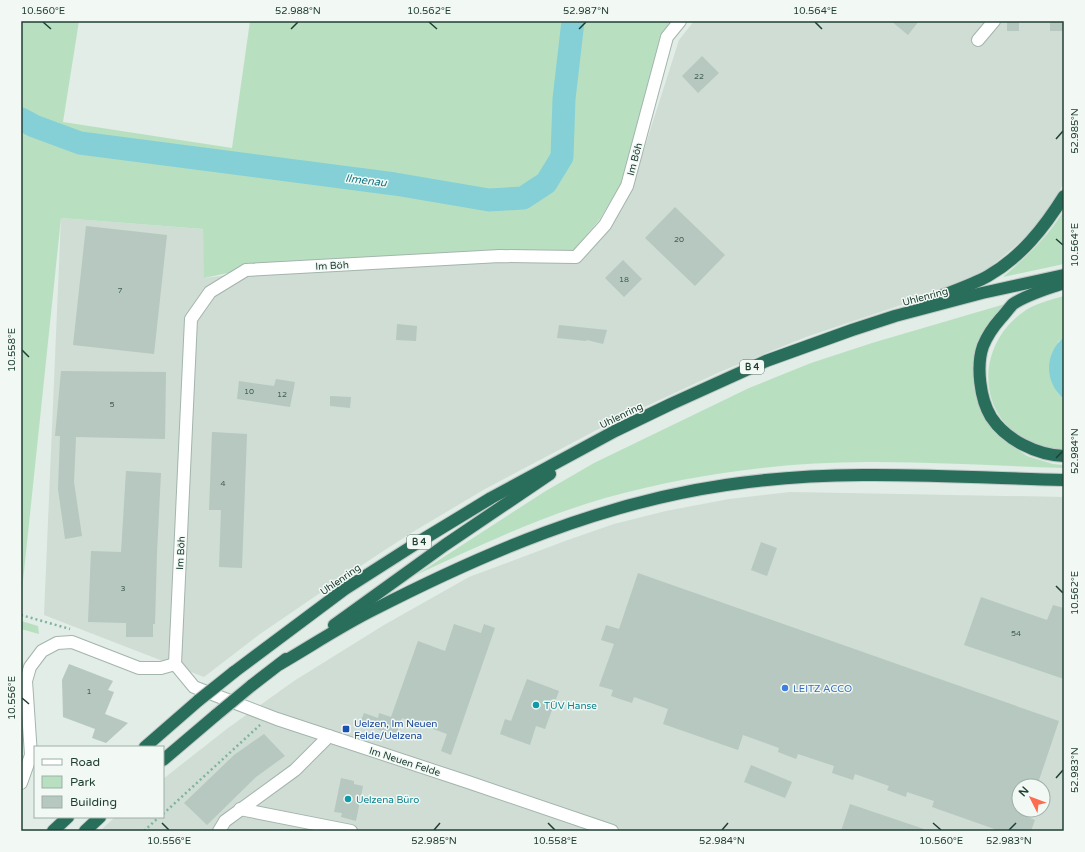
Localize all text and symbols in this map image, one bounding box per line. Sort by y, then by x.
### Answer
text: 10.560°E [21,5,65,17]
text: 52.988°N [275,5,321,17]
text: 10.562°E [407,5,451,17]
text: 52.987°N [563,5,609,17]
text: 10.564°E [793,5,837,17]
house number: 22 [694,72,704,81]
text: 52.985°N [1069,108,1081,154]
street label: Im Böh [625,141,645,177]
water label: Ilmenau [344,172,389,190]
text: 10.564°E [1069,223,1081,267]
house number: 20 [674,235,684,244]
street label: Im Böh [315,259,349,273]
house number: 18 [619,275,629,284]
street label: Uhlenring [901,285,949,309]
house number: 7 [117,286,123,295]
text: 10.558°E [6,328,18,372]
road number: B 4 [740,360,764,374]
house number: 10 [244,387,254,396]
house number: 12 [277,390,287,399]
house number: 5 [109,400,115,409]
street label: Uhlenring [598,400,645,431]
text: 52.984°N [1069,428,1081,474]
house number: 4 [220,479,226,488]
road number: B 4 [407,535,431,549]
street label: Im Böh [174,536,188,570]
street label: Uhlenring [318,562,363,598]
text: 10.562°E [1069,571,1081,615]
house number: 3 [120,584,126,593]
house number: 54 [1011,629,1021,638]
text: 10.556°E [6,676,18,720]
marker: LEITZ ACCO [780,683,790,693]
place label: LEITZ ACCO [793,683,852,695]
house number: 1 [86,687,92,696]
marker: TÜV Hanse [531,700,541,710]
place label: TÜV Hanse [544,700,597,712]
place label: Uelzen, Im Neuen Felde/Uelzena [354,718,437,742]
marker: Uelzen, Im Neuen Felde/Uelzena [341,724,351,734]
street label: Im Neuen Felde [367,745,442,779]
legend [34,746,164,818]
text: 52.983°N [1069,747,1081,793]
text: Road [70,755,100,769]
text: Park [70,775,96,789]
north arrow [1011,778,1051,818]
text: N [1016,784,1032,799]
marker: Uelzena Büro [343,794,353,804]
place label: Uelzena Büro [356,794,419,806]
text: Building [70,795,117,809]
text: 10.556°E [147,835,191,847]
text: 52.985°N [411,835,457,847]
text: 10.558°E [533,835,577,847]
text: 52.984°N [699,835,745,847]
text: 10.560°E [919,835,963,847]
text: 52.983°N [986,835,1032,847]

